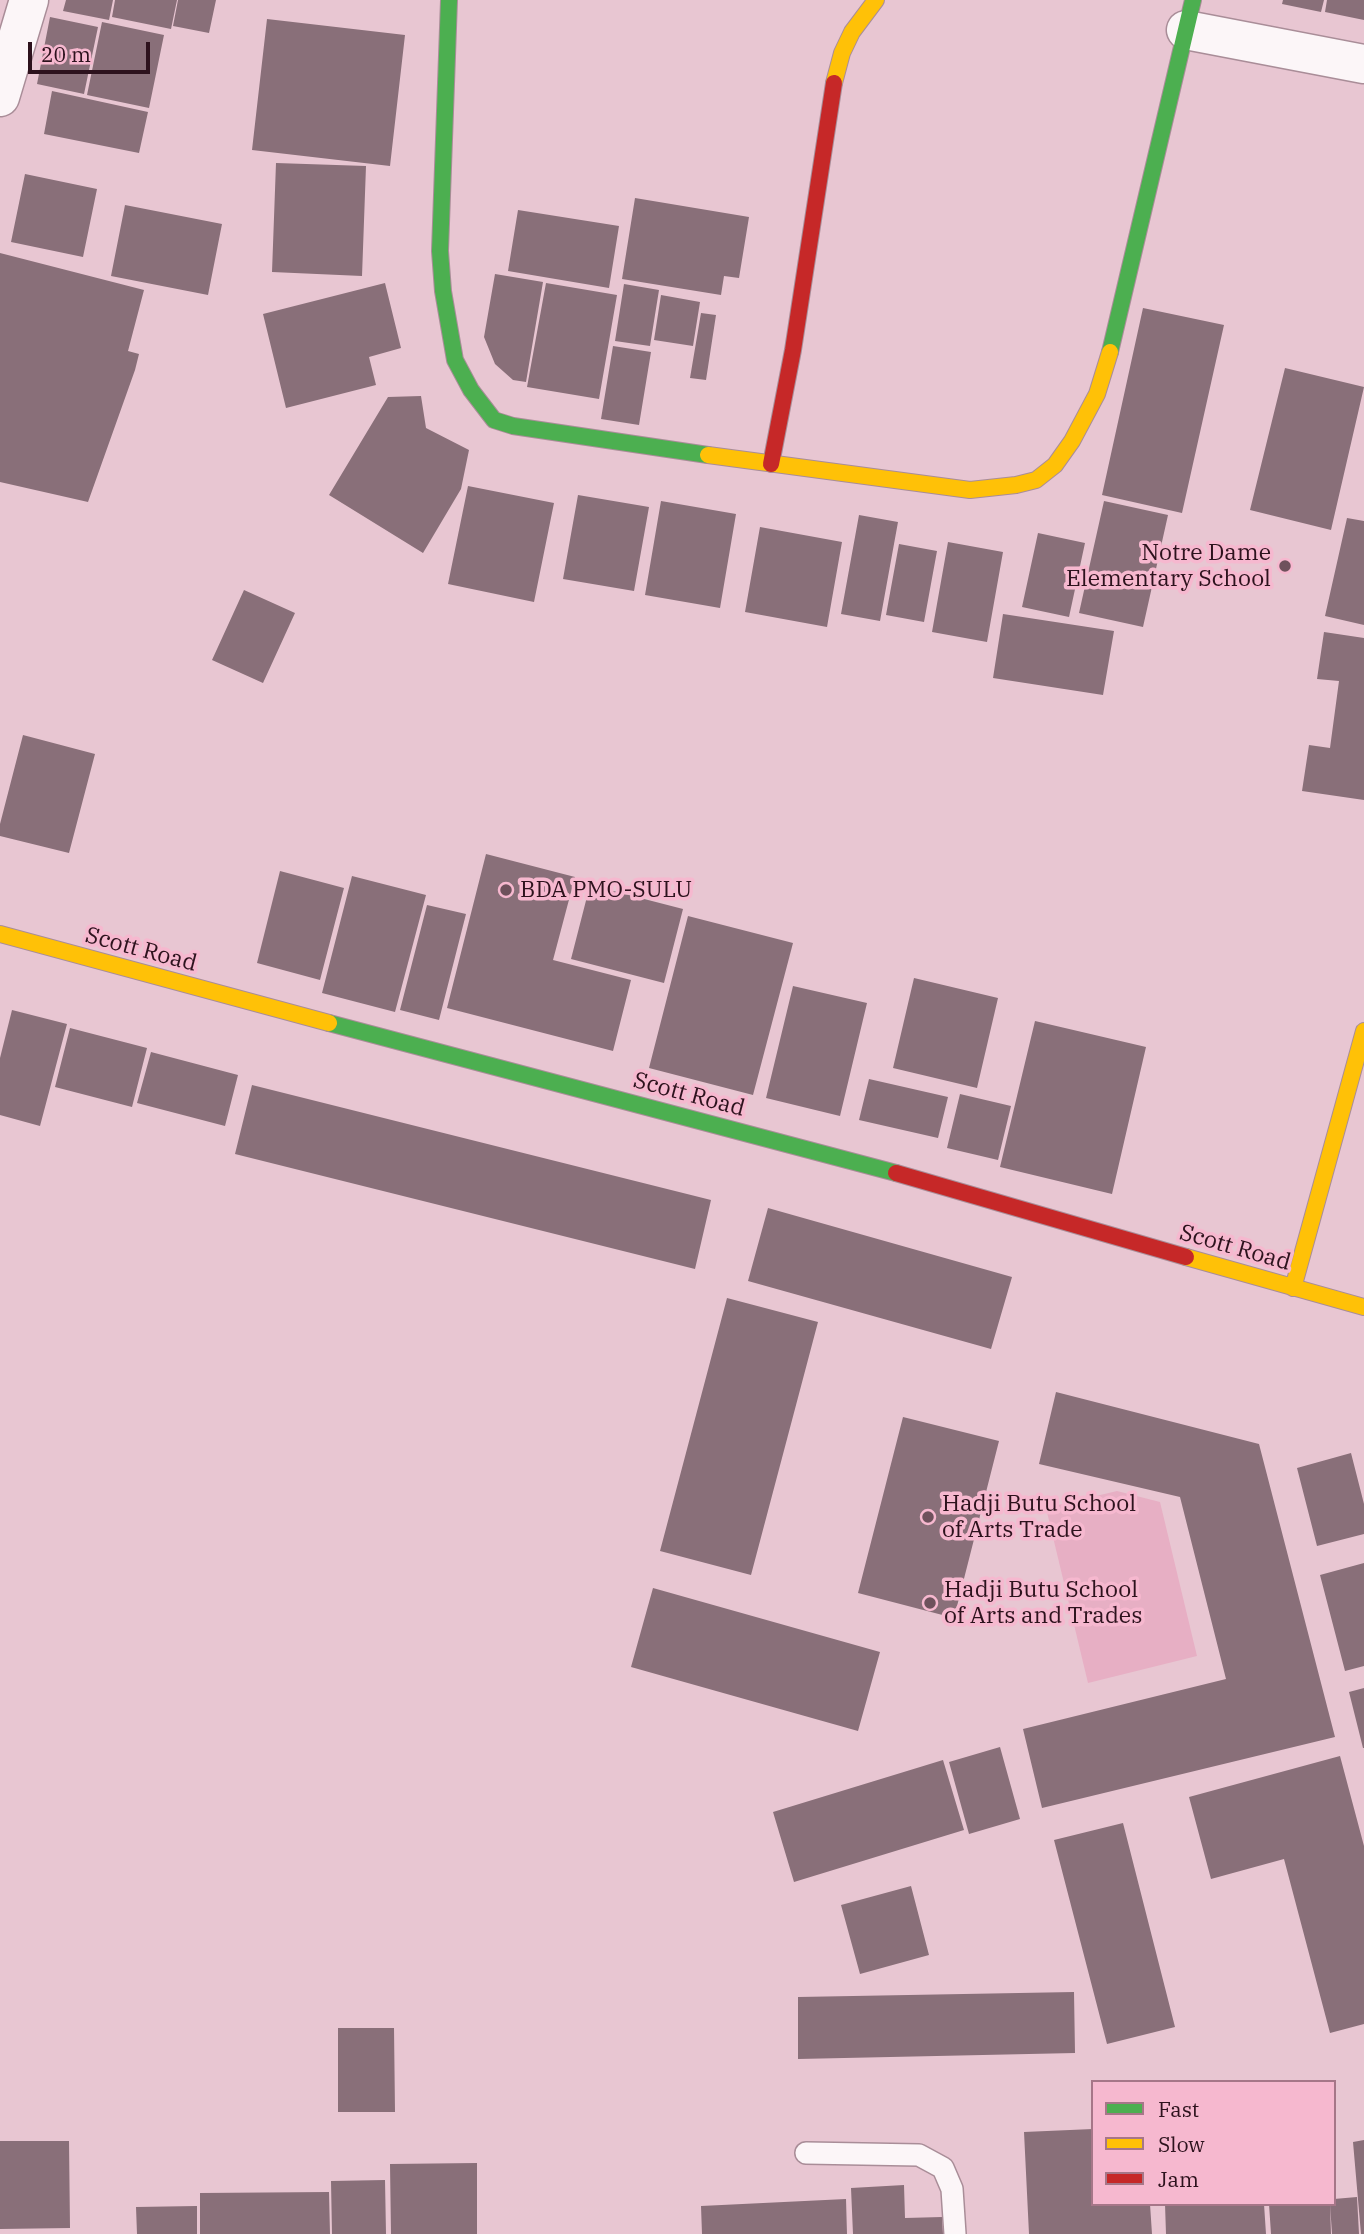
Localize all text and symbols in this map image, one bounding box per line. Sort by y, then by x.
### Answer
scale bar [32,28,154,72]
text: 20 m [41,40,91,68]
place label: Notre Dame Elementary School [1066,539,1271,593]
marker: Notre Dame Elementary School [1277,558,1293,574]
place label: BDA PMO-SULU [520,876,692,904]
marker: BDA PMO-SULU [498,882,514,898]
street label: Scott Road [82,922,200,978]
street label: Scott Road [630,1067,748,1123]
street label: Scott Road [1176,1219,1294,1277]
place label: Hadji Butu School of Arts Trade [942,1490,1136,1544]
marker: Hadji Butu School of Arts Trade [920,1509,936,1525]
place label: Hadji Butu School of Arts and Trades [944,1576,1142,1630]
marker: Hadji Butu School of Arts and Trades [922,1595,938,1611]
legend [1091,2080,1336,2206]
text: Fast [1158,2095,1199,2123]
text: Slow [1158,2130,1205,2158]
text: Jam [1158,2165,1199,2193]

